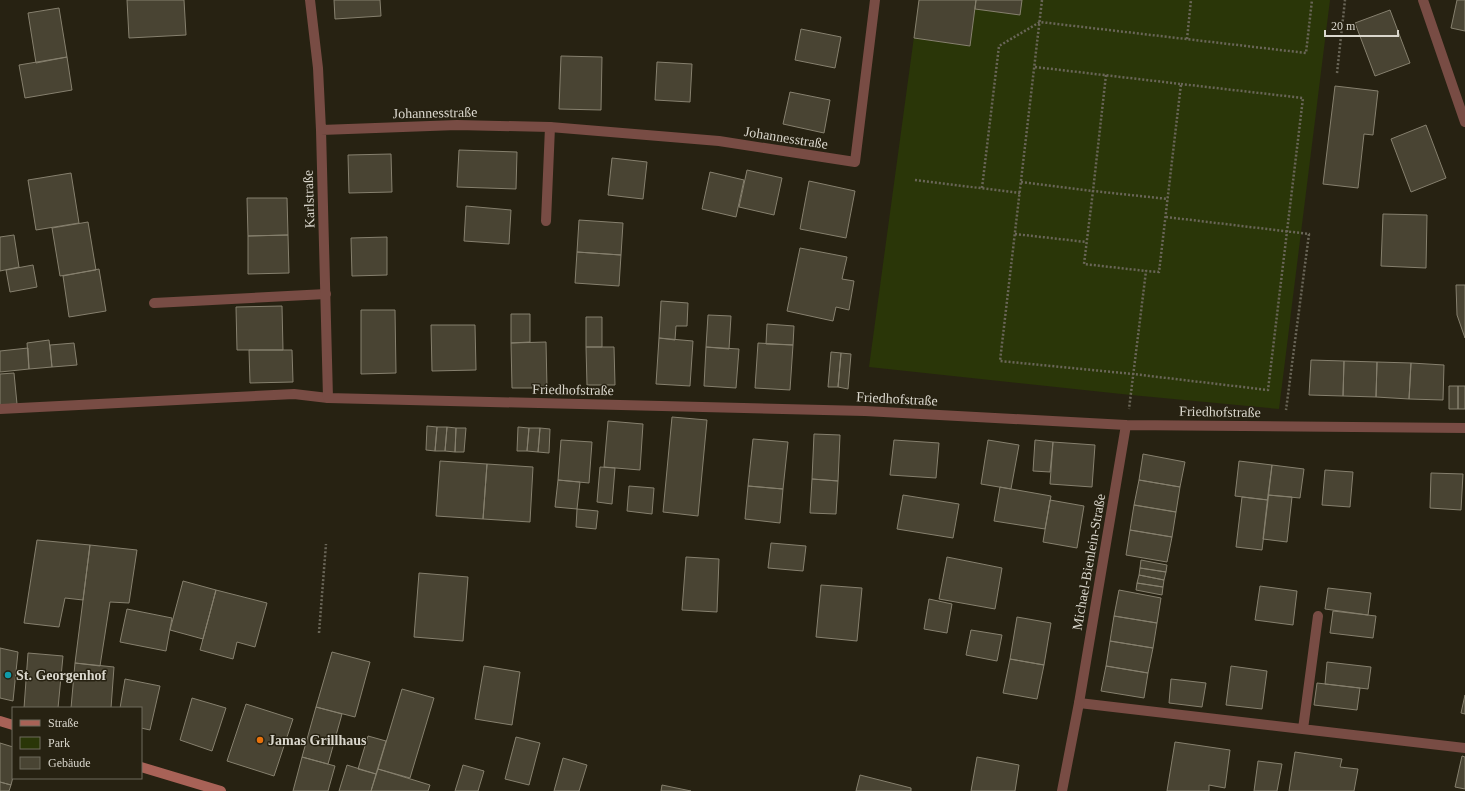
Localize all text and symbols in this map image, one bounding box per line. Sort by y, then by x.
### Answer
scale bar [1325,12,1398,38]
text: 20 m [1331,19,1356,33]
street label: Johannesstraße [392,105,478,121]
street label: Johannesstraße [743,124,829,152]
street label: Karlstraße [300,170,318,228]
street label: Friedhofstraße [532,382,614,398]
street label: Friedhofstraße [856,389,938,409]
street label: Friedhofstraße [1179,404,1261,420]
street label: Michael-Bienlein-Straße [1070,493,1108,631]
place label: St. Georgenhof [16,668,107,683]
marker: St. Georgenhof [3,670,13,680]
legend [12,707,142,779]
text: Straße [48,716,79,730]
place label: Jamas Grillhaus [268,733,367,748]
marker: Jamas Grillhaus [255,735,265,745]
text: Park [48,736,70,750]
text: Gebäude [48,756,91,770]

